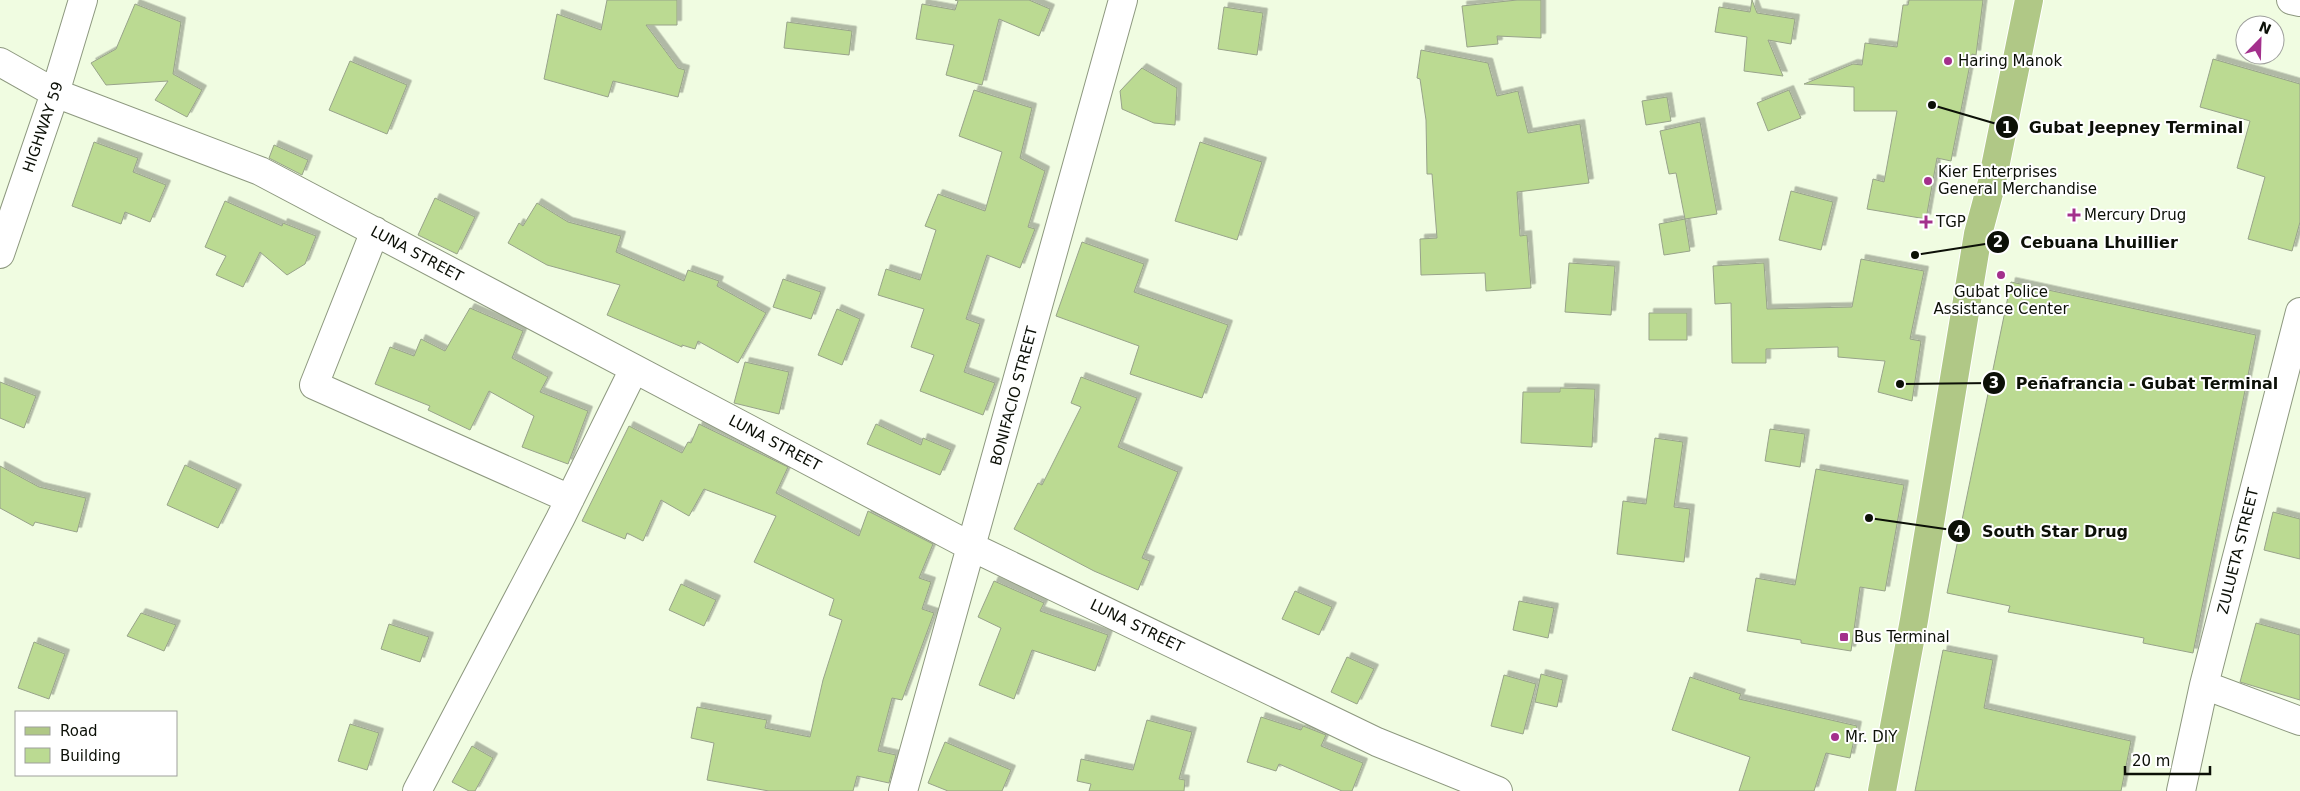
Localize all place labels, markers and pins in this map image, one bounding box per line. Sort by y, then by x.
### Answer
place label: Haring Manok [1958,52,2062,70]
marker: Haring Manok [1942,55,1954,67]
callout: Gubat Jeepney Terminal [1994,112,2254,143]
place label: Kier Enterprises General Merchandise [1938,163,2097,198]
marker: Kier Enterprises General Merchandise [1922,175,1934,187]
place label: Mercury Drug [2084,206,2186,224]
marker: Mercury Drug [2068,209,2080,221]
place label: TGP [1935,213,1966,231]
marker: TGP [1920,216,1932,228]
callout: Cebuana Lhuillier [1985,227,2188,258]
marker: Gubat Police Assistance Center [1995,269,2007,281]
place label: Gubat Police Assistance Center [1933,283,2069,318]
callout: Peñafrancia - Gubat Terminal [1981,367,2289,398]
callout: South Star Drug [1947,516,2137,547]
place label: Bus Terminal [1854,628,1950,646]
marker: Bus Terminal [1838,631,1850,643]
place label: Mr. DIY [1845,728,1898,746]
marker: Mr. DIY [1829,731,1841,743]

